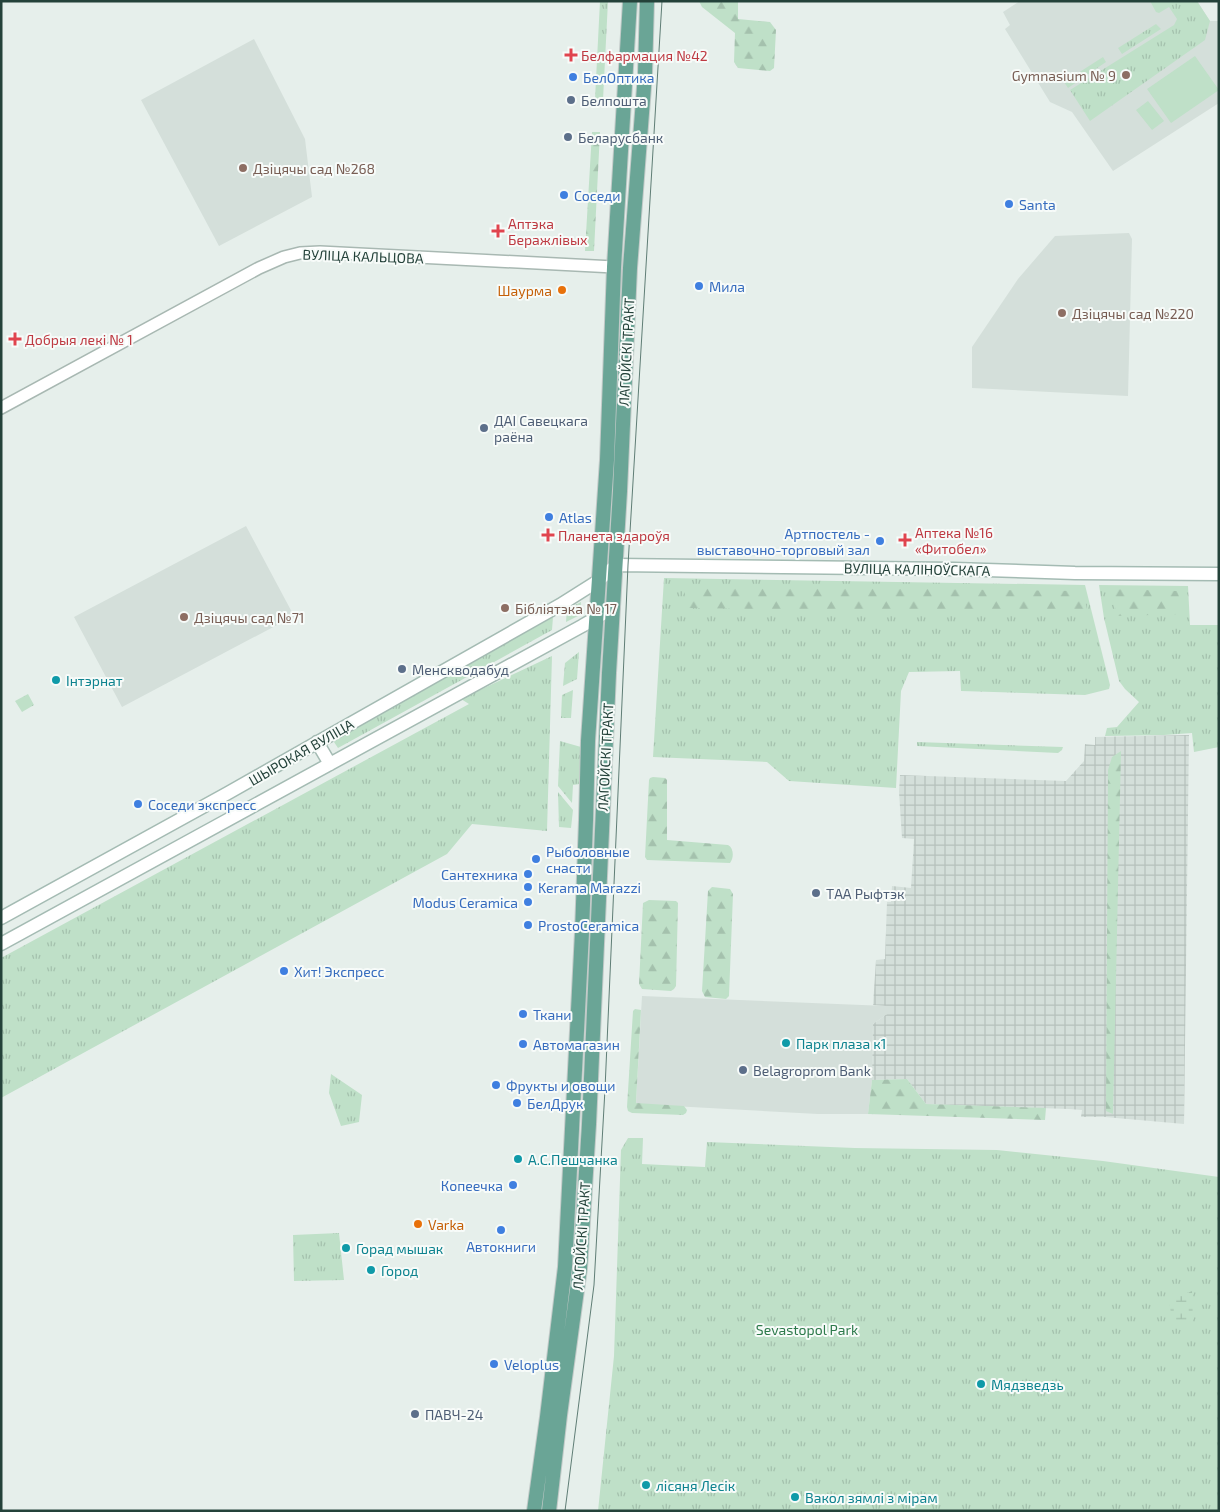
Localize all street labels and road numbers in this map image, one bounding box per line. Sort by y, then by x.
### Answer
street label: ВУЛІЦА КАЛЬЦОВА [302,245,424,267]
street label: ЛАГОЙСКІ ТРАКТ [615,297,637,407]
street label: ВУЛІЦА КАЛІНОЎСКАГА [844,559,991,579]
street label: ЛАГОЙСКІ ТРАКТ [594,702,616,812]
street label: ШЫРОКАЯ ВУЛІЦА [245,715,357,789]
street label: ЛАГОЙСКІ ТРАКТ [569,1181,593,1291]

